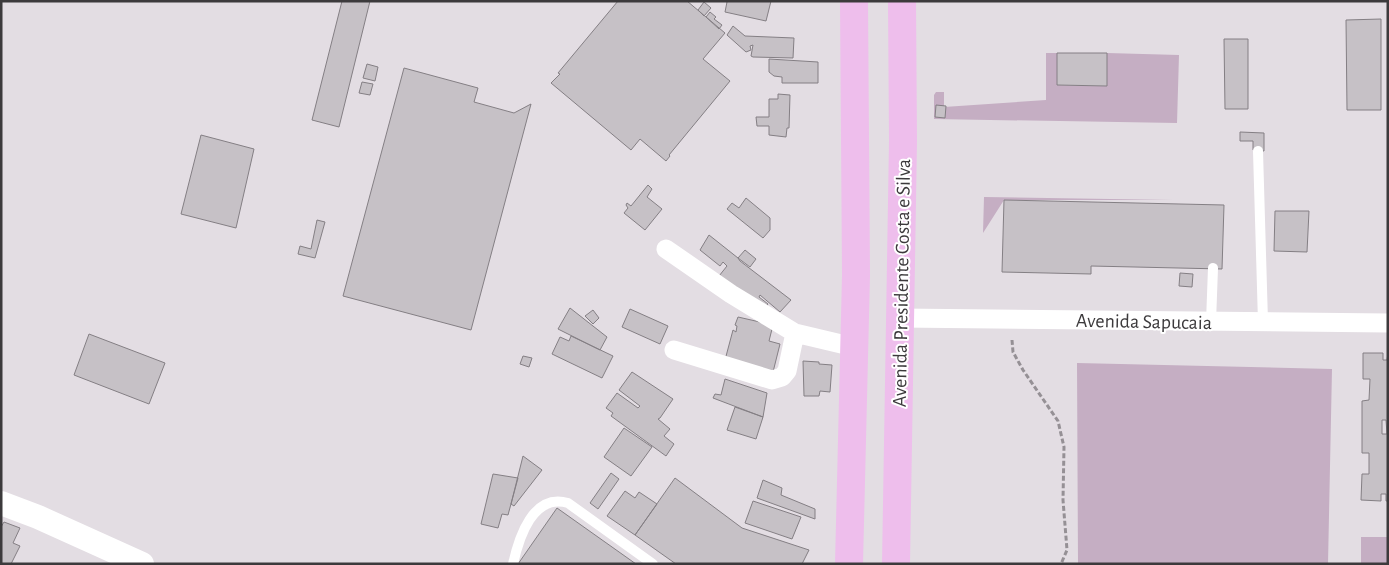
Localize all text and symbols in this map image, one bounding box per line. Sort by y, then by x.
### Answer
street label: Avenida Presidente Costa e Silva [890,159,914,407]
street label: Avenida Sapucaia [1076,311,1212,333]

